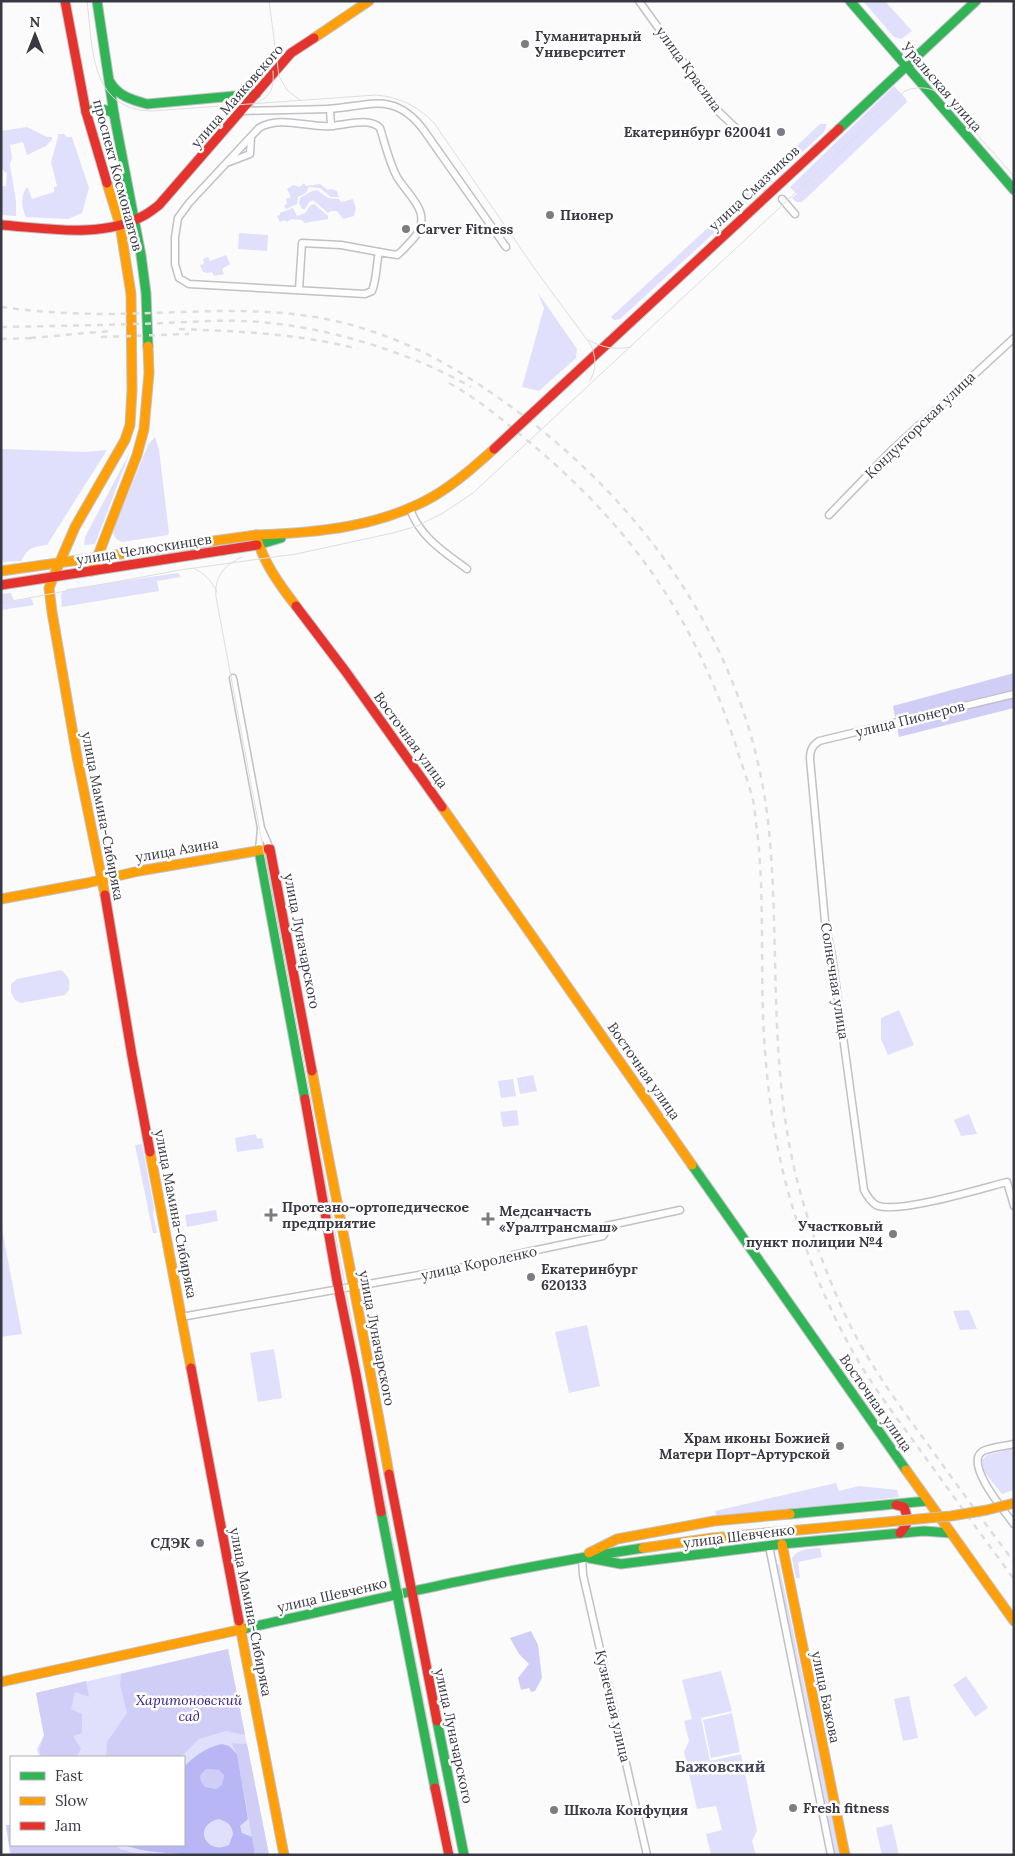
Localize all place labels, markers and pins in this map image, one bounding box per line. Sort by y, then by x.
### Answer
place label: Гуманитарный Университет [535,27,641,61]
marker: Гуманитарный Университет [519,38,531,50]
place label: Екатеринбург 620041 [624,123,771,141]
marker: Екатеринбург 620041 [775,126,787,138]
place label: Пионер [560,206,613,224]
marker: Пионер [544,209,556,221]
place label: Carver Fitness [416,220,514,238]
marker: Carver Fitness [400,223,412,235]
place label: Протезно-ортопедическое предприятие [282,1198,469,1232]
place label: Медсанчасть «Уралтрансмаш» [499,1202,618,1236]
marker: Протезно-ортопедическое предприятие [264,1208,278,1222]
marker: Медсанчасть «Уралтрансмаш» [481,1212,495,1226]
place label: Участковый пункт полиции №4 [746,1217,883,1251]
marker: Участковый пункт полиции №4 [887,1228,899,1240]
place label: Екатеринбург 620133 [541,1260,638,1294]
marker: Екатеринбург 620133 [525,1271,537,1283]
place label: Храм иконы Божией Матери Порт-Артурской [659,1429,830,1463]
marker: Храм иконы Божией Матери Порт-Артурской [834,1440,846,1452]
place label: СДЭК [150,1534,190,1552]
marker: СДЭК [194,1537,206,1549]
place label: Fresh fitness [803,1799,889,1817]
place label: Школа Конфуция [564,1801,688,1819]
marker: Fresh fitness [787,1802,799,1814]
marker: Школа Конфуция [548,1804,560,1816]

